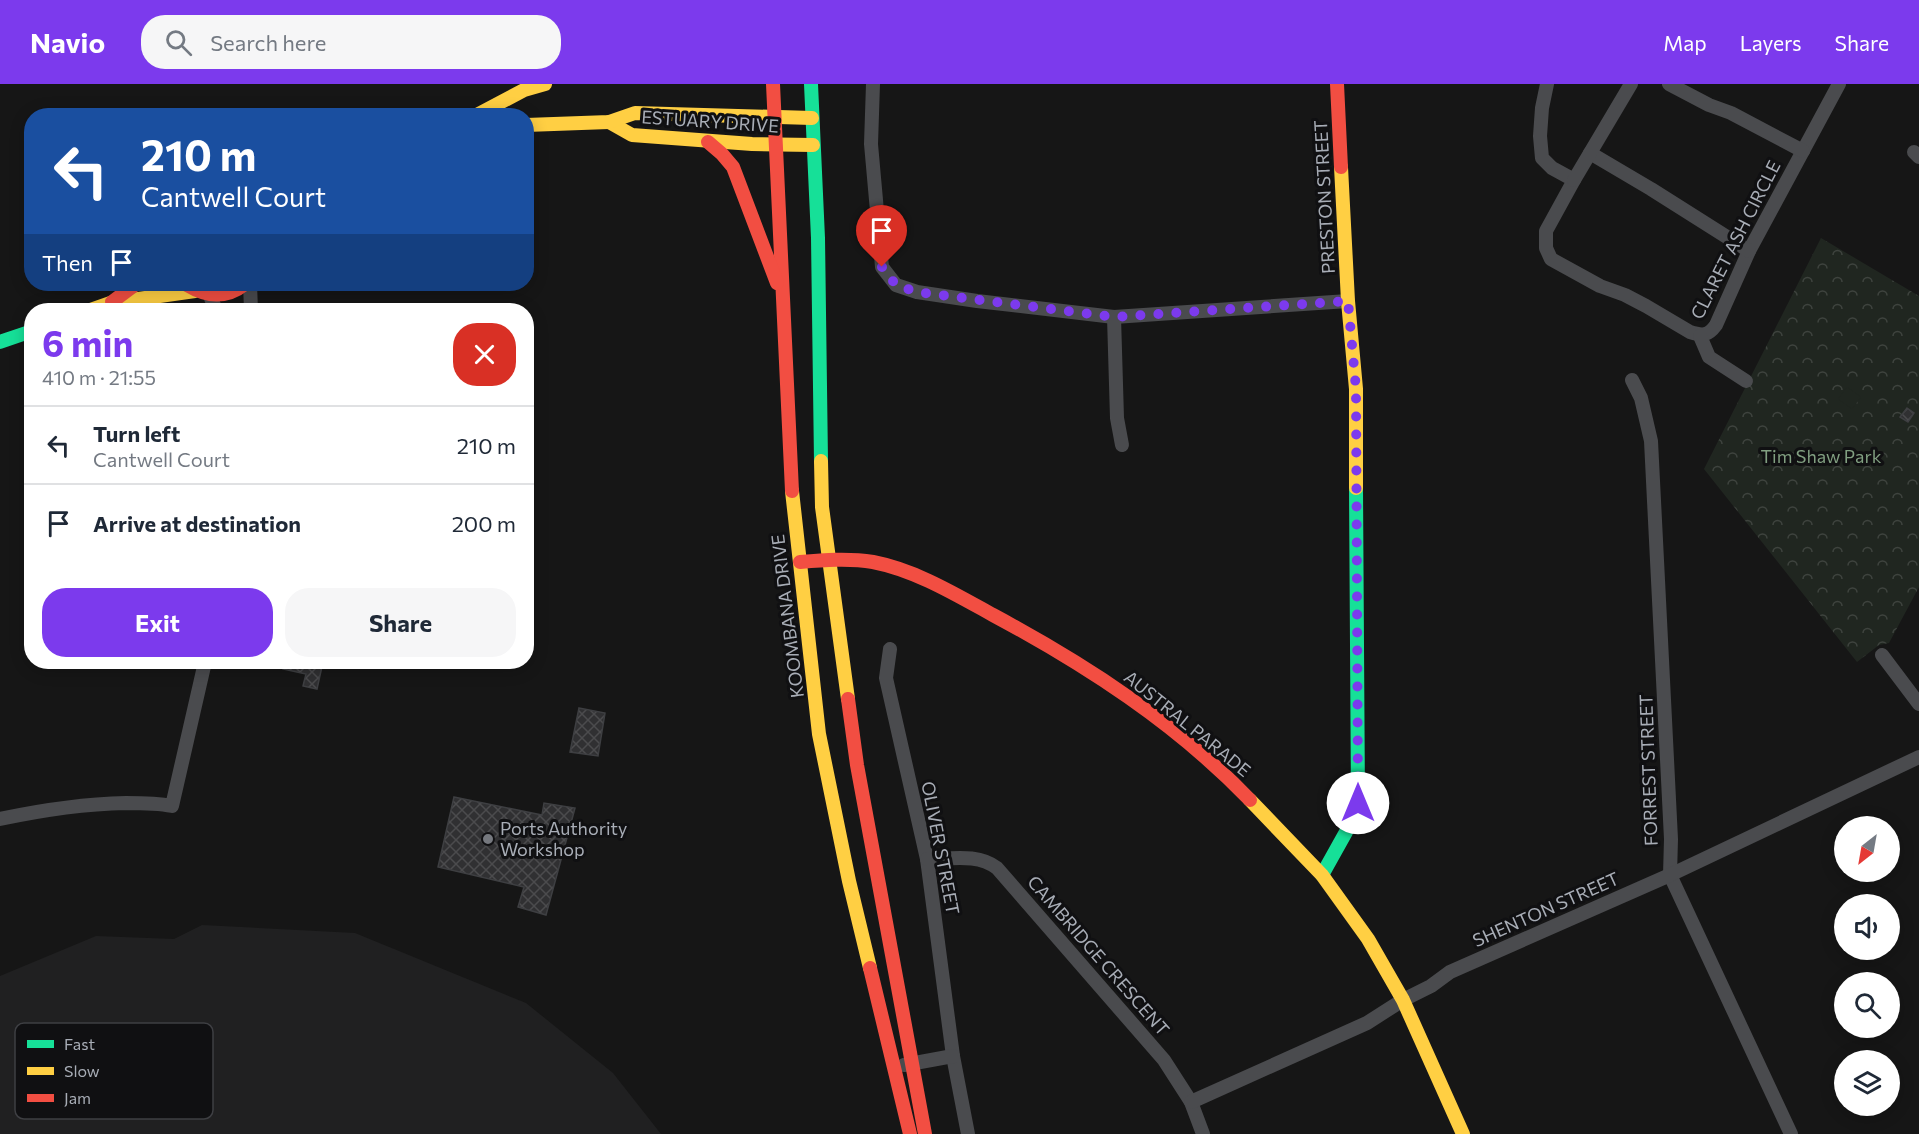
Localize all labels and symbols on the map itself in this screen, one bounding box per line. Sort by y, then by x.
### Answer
street label: ESTUARY DRIVE [641,105,780,137]
street label: PRESTON STREET [1309,120,1339,274]
street label: CLARET ASH CIRCLE [1686,157,1785,323]
pin [856,205,907,267]
park label: Tim Shaw Park [1761,445,1882,467]
street label: KOOMBANA DRIVE [766,533,808,699]
street label: AUSTRAL PARADE [1120,665,1255,781]
street label: FORREST STREET [1634,694,1662,846]
position arrow [1326,771,1390,835]
street label: OLIVER STREET [917,779,965,916]
north arrow [1834,816,1900,882]
place label: Ports Authority Workshop [500,817,627,860]
marker: Ports Authority Workshop [481,832,495,846]
street label: SHENTON STREET [1469,867,1622,951]
street label: CAMBRIDGE CRESCENT [1023,871,1174,1040]
legend [15,1023,213,1119]
text: Fast [64,1034,95,1053]
text: Slow [64,1061,100,1080]
text: Jam [64,1088,91,1107]

